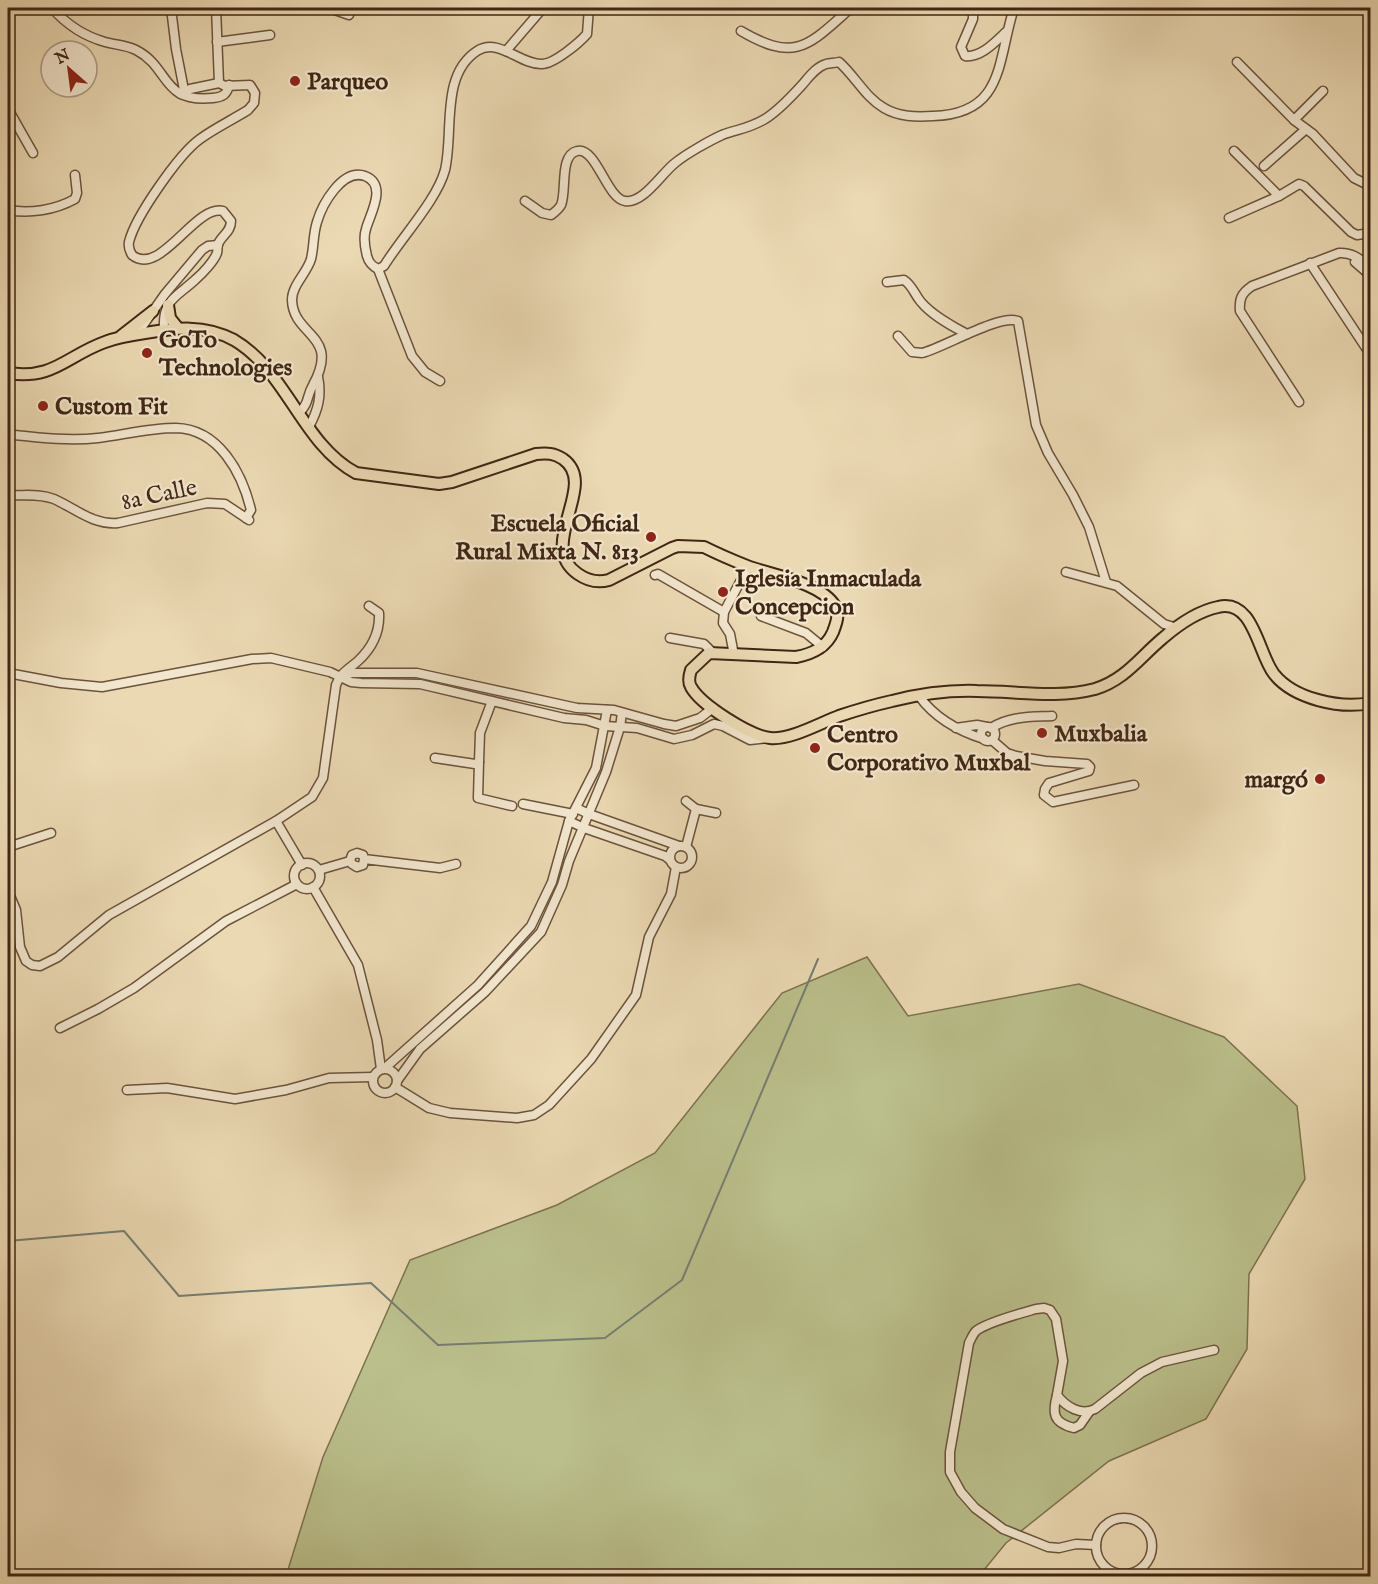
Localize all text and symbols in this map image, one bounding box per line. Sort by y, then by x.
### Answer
north arrow [39,39,99,99]
text: N [51,45,74,70]
place label: Parqueo [307,67,388,98]
marker: Parqueo [288,74,302,88]
place label: GoTo Technologies [158,325,293,384]
marker: GoTo Technologies [140,346,154,360]
place label: Custom Fit [55,392,169,423]
marker: Custom Fit [36,399,50,413]
street label: 8a Calle [119,472,200,519]
place label: Escuela Oficial Rural Mixta N. 813 [455,509,639,568]
marker: Escuela Oficial Rural Mixta N. 813 [644,530,658,544]
place label: Iglesia Inmaculada Concepcion [735,564,922,623]
marker: Iglesia Inmaculada Concepcion [716,585,730,599]
place label: Muxbalia [1054,719,1148,750]
place label: Centro Corporativo Muxbal [827,720,1031,779]
marker: Muxbalia [1035,726,1049,740]
marker: Centro Corporativo Muxbal [808,741,822,755]
place label: margó [1244,765,1308,796]
marker: margó [1313,772,1327,786]

